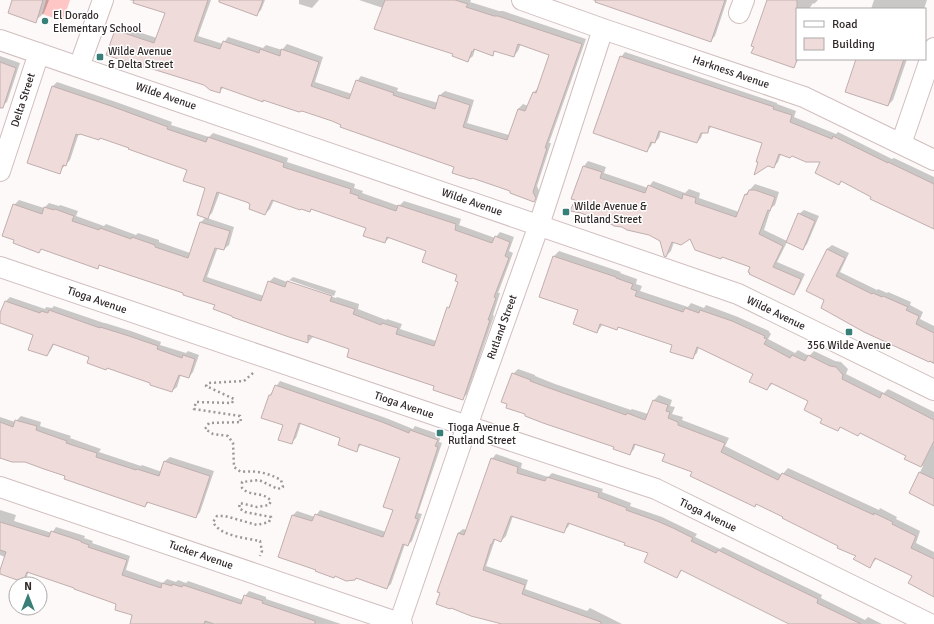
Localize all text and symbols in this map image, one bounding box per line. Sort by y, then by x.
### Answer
legend [796,8,926,60]
place label: El Dorado Elementary School [53,9,141,35]
marker: El Dorado Elementary School [40,16,50,26]
text: Road [832,17,858,32]
text: Building [832,37,875,52]
place label: Wilde Avenue & Delta Street [108,45,174,71]
marker: Wilde Avenue & Delta Street [95,52,105,62]
street label: Harkness Avenue [691,53,771,91]
street label: Delta Street [8,71,38,129]
street label: Wilde Avenue [134,79,198,113]
street label: Wilde Avenue [440,185,504,219]
place label: Wilde Avenue & Rutland Street [574,200,647,226]
marker: Wilde Avenue & Rutland Street [561,207,571,217]
street label: Tioga Avenue [65,284,129,316]
street label: Rutland Street [484,293,520,361]
street label: Wilde Avenue [745,293,807,333]
marker: 356 Wilde Avenue [844,327,854,337]
place label: 356 Wilde Avenue [807,339,891,352]
street label: Tioga Avenue [372,389,436,421]
place label: Tioga Avenue & Rutland Street [448,421,520,447]
marker: Tioga Avenue & Rutland Street [435,428,445,438]
street label: Tioga Avenue [677,495,739,535]
street label: Tucker Avenue [167,538,235,572]
north arrow [8,576,48,616]
text: N [24,580,32,593]

